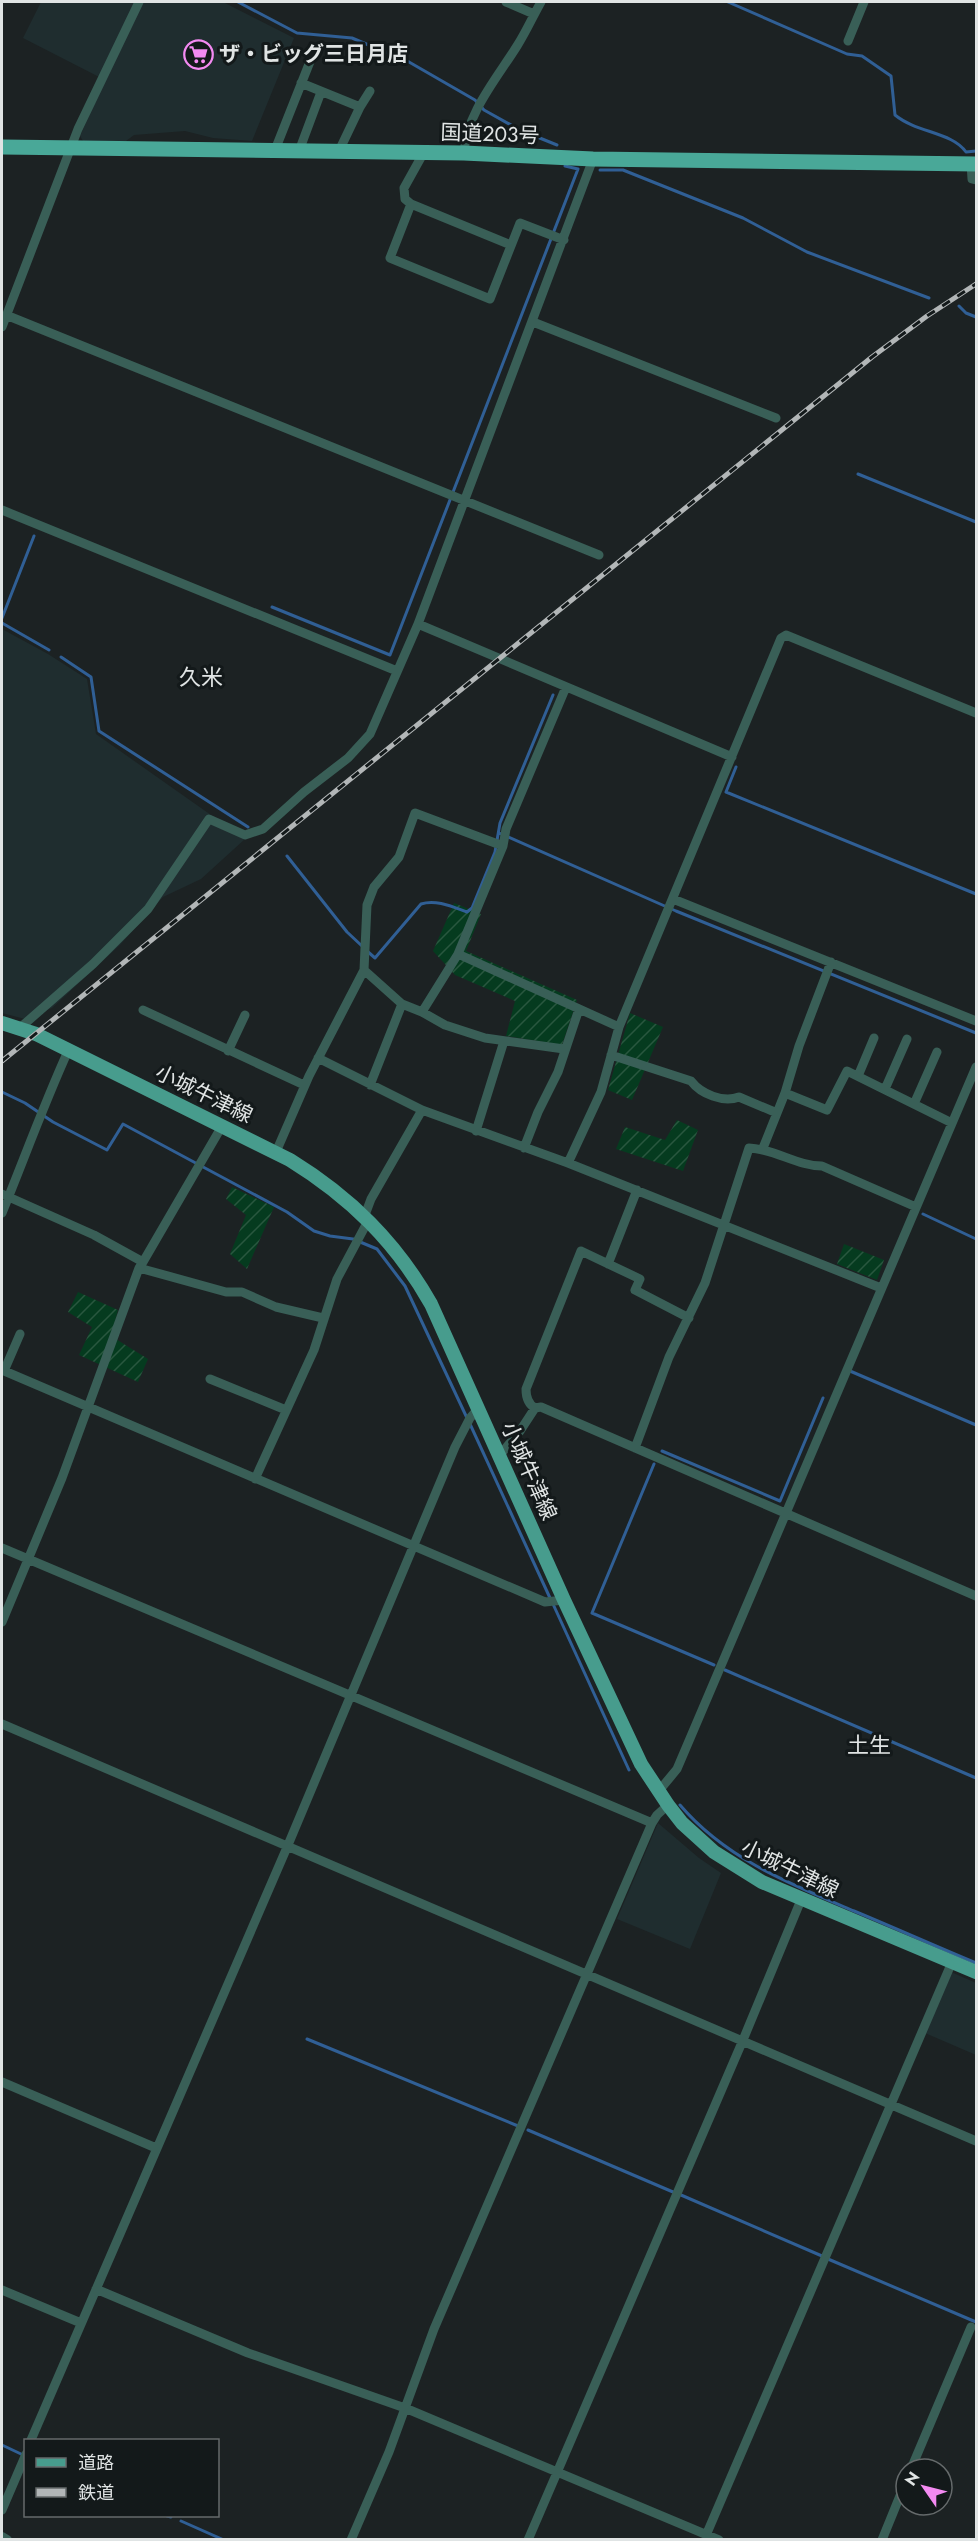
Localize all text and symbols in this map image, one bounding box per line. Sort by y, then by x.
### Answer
supermarket icon: ザ・ビッグ三日月店 [182,38,214,70]
place label: ザ・ビッグ三日月店 [219,39,408,69]
street label: 国道203号 [440,117,540,151]
district label: 久米 [179,661,223,693]
street label: 小城牛津線 [150,1058,258,1130]
street label: 小城牛津線 [494,1417,564,1525]
district label: 土生 [847,1729,891,1761]
street label: 小城牛津線 [736,1833,844,1905]
legend [24,2439,219,2517]
text: 道路 [78,2450,114,2476]
north arrow [894,2457,954,2517]
text: N [899,2467,925,2490]
text: 鉄道 [78,2480,114,2506]

